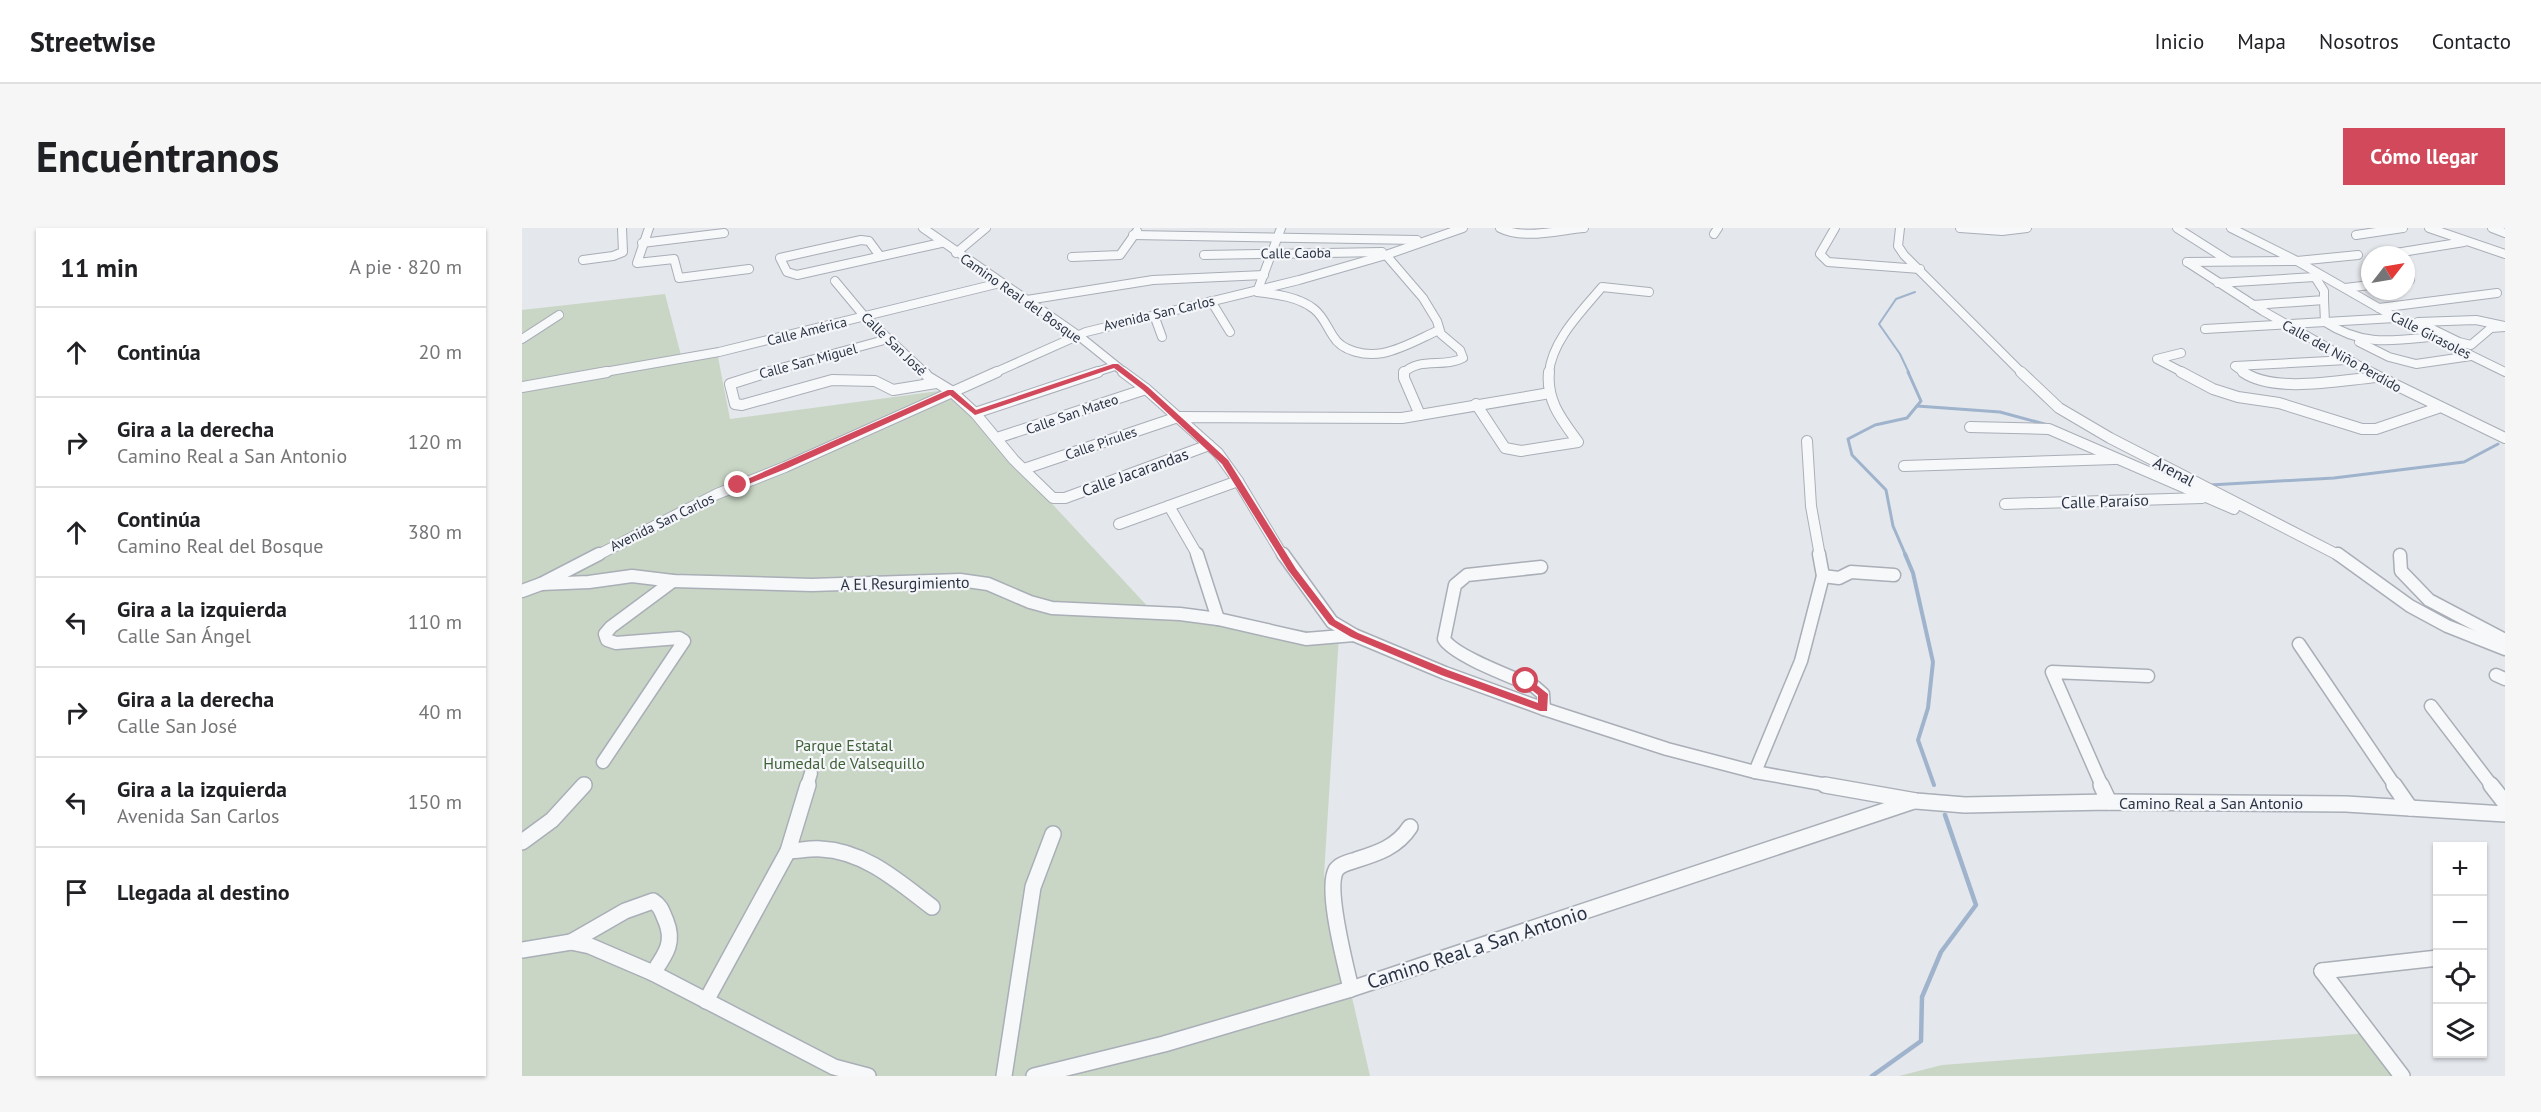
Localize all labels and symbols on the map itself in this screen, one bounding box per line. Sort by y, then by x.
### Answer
street label: Calle Caoba [1261,243,1331,263]
north arrow [2361,246,2415,300]
street label: Camino Real del Bosque [957,249,1085,347]
street label: Avenida San Carlos [1102,291,1217,335]
street label: Calle Girasoles [2388,307,2474,363]
street label: Calle San José [858,308,930,380]
street label: Calle América [765,312,849,350]
street label: Calle del Niño Perdido [2279,316,2405,396]
street label: Calle San Miguel [757,339,859,383]
street label: Calle San Mateo [1023,390,1121,438]
street label: Calle Pirules [1063,422,1139,464]
street label: Calle Jacarandas [1079,443,1191,500]
street label: Arenal [2150,452,2199,490]
route end [724,471,750,497]
street label: Avenida San Carlos [607,489,717,555]
street label: Calle Paraíso [2061,489,2149,513]
street label: A El Resurgimiento [840,572,970,594]
route start [1512,667,1538,693]
park label: Parque Estatal Humedal de Valsequillo [763,735,925,773]
street label: Camino Real a San Antonio [2119,793,2303,813]
street label: Camino Real a San Antonio [1364,899,1590,995]

